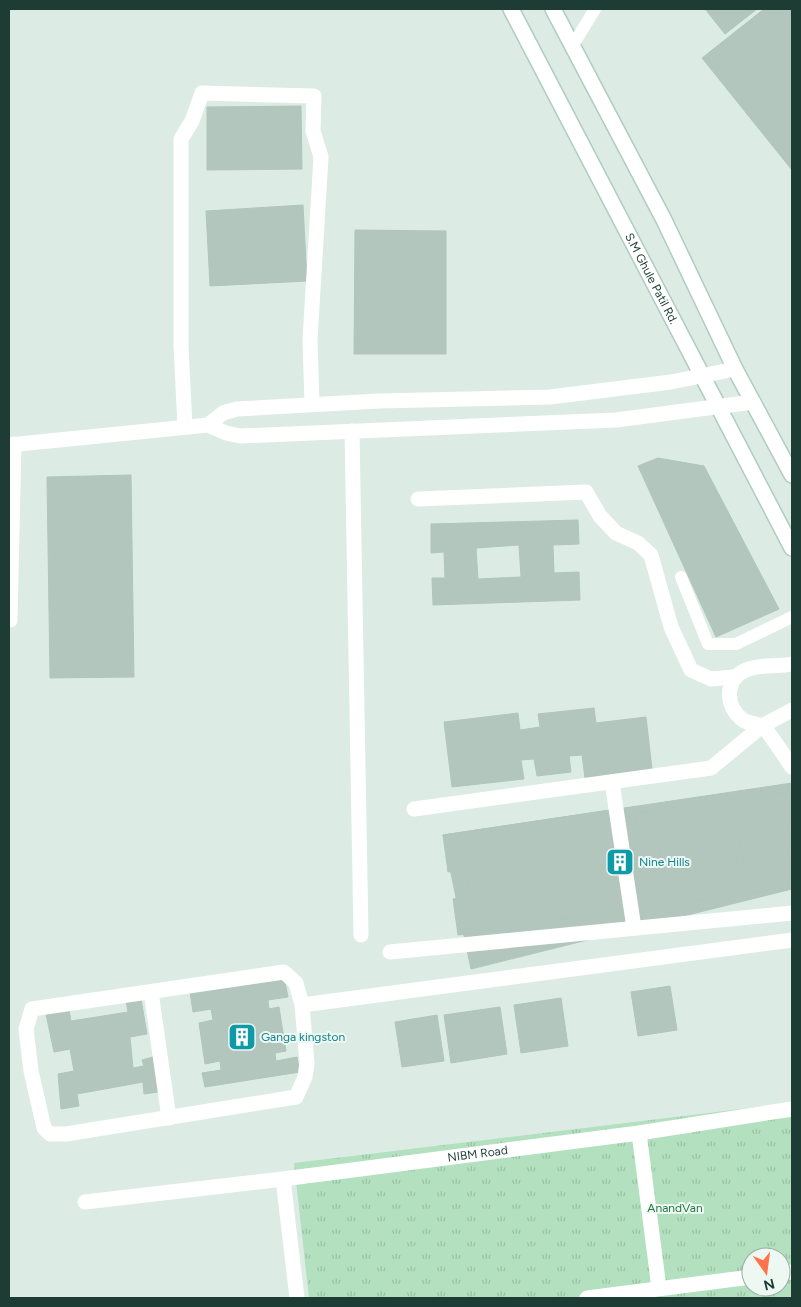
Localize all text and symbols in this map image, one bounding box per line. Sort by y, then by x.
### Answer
street label: S.M Ghule Patil Rd. [622,231,681,326]
building icon: Nine Hills [605,847,635,877]
place label: Nine Hills [639,855,690,869]
building icon: Ganga kingston [227,1022,257,1052]
place label: Ganga kingston [261,1030,345,1044]
street label: NIBM Road [447,1143,509,1165]
park label: AnandVan [647,1201,703,1215]
north arrow [741,1247,791,1297]
text: N [762,1275,776,1294]

